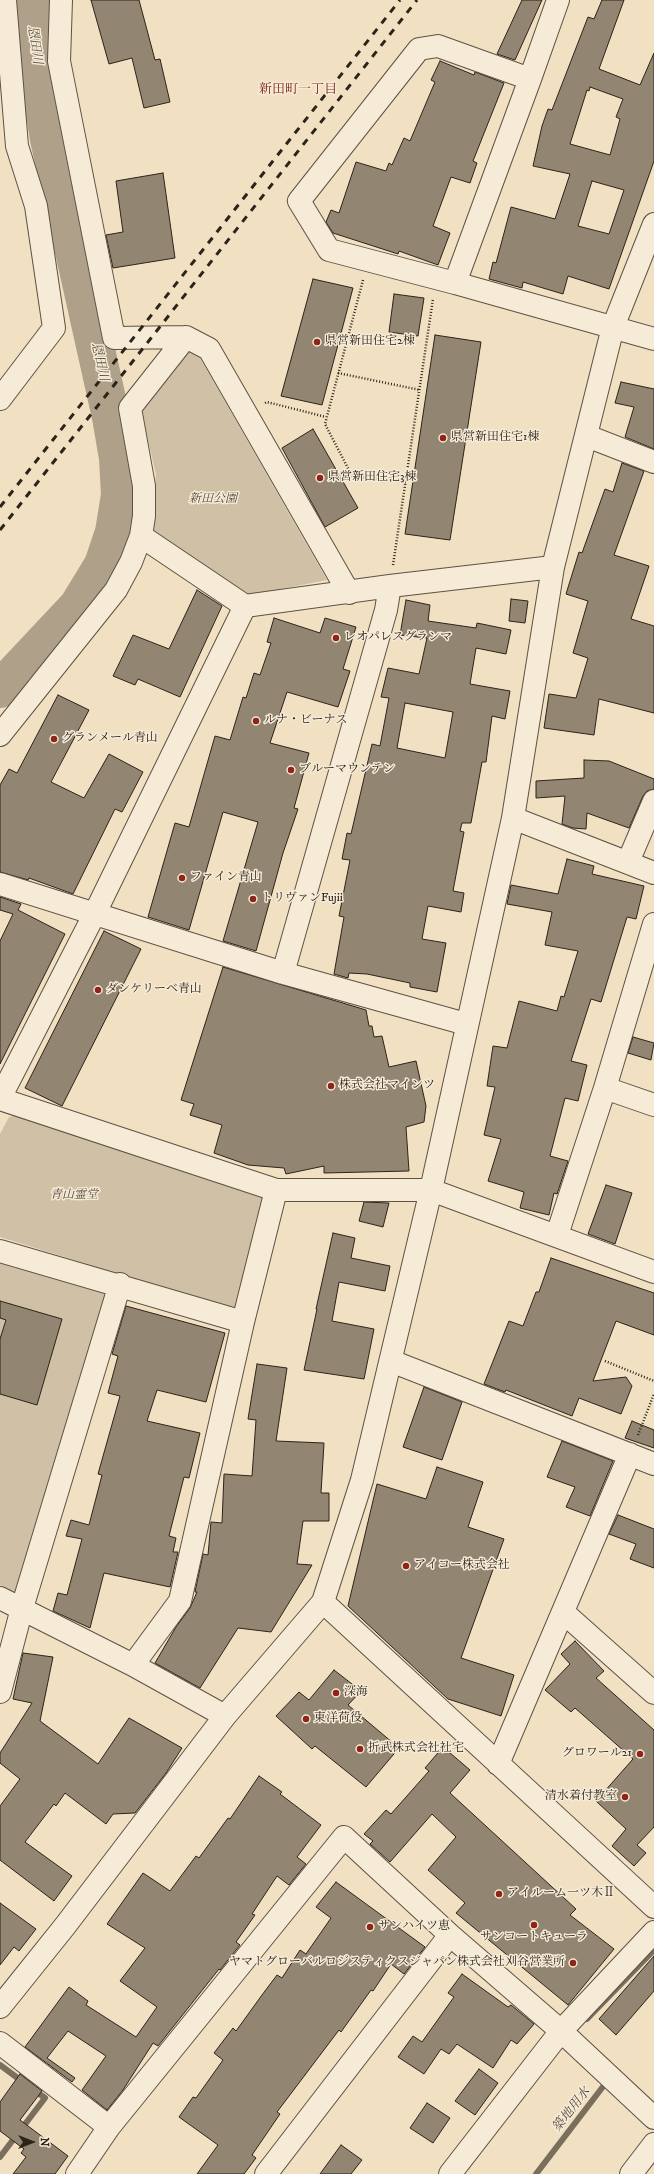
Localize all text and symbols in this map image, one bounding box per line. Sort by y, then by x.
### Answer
water label: 恩田川 [24,25,44,65]
district label: 新田町一丁目 [259,82,337,98]
place label: 県営新田住宅2棟 [325,335,415,349]
marker: 県営新田住宅2棟 [312,337,322,347]
water label: 恩田川 [87,341,111,383]
place label: 県営新田住宅1棟 [451,431,539,445]
marker: 県営新田住宅1棟 [438,433,448,443]
place label: 県営新田住宅3棟 [328,471,416,485]
marker: 県営新田住宅3棟 [315,473,325,483]
park label: 新田公園 [189,493,237,507]
place label: レオパレスグランマ [344,631,452,645]
marker: レオパレスグランマ [331,633,341,643]
place label: ルナ・ビーナス [264,714,348,728]
marker: ルナ・ビーナス [251,716,261,726]
place label: グランメール青山 [62,732,158,746]
marker: グランメール青山 [49,734,59,744]
place label: ブルーマウンテン [299,763,395,777]
marker: ブルーマウンテン [286,765,296,775]
place label: ファイン青山 [190,871,262,885]
marker: ファイン青山 [177,873,187,883]
place label: トリヴァンFujii [261,892,343,906]
marker: トリヴァンFujii [248,894,258,904]
place label: ダンケリーベ青山 [106,983,202,997]
marker: ダンケリーベ青山 [93,985,103,995]
place label: 株式会社マインツ [339,1079,435,1093]
marker: 株式会社マインツ [326,1081,336,1091]
park label: 青山霊堂 [50,1189,98,1203]
place label: アイコー株式会社 [414,1559,510,1573]
marker: アイコー株式会社 [401,1561,411,1571]
place label: 深海 [344,1686,368,1700]
marker: 深海 [331,1688,341,1698]
place label: 東洋荷役 [314,1712,362,1726]
marker: 東洋荷役 [301,1714,311,1724]
place label: 折武株式会社社宅 [368,1742,464,1756]
marker: 折武株式会社社宅 [355,1744,365,1754]
place label: グロワール21 [562,1747,632,1761]
marker: グロワール21 [635,1749,645,1759]
place label: 清水着付教室 [545,1790,617,1804]
marker: 清水着付教室 [620,1792,630,1802]
place label: アイルーム一ツ木Ⅱ [507,1887,615,1901]
marker: アイルーム一ツ木Ⅱ [494,1889,504,1899]
place label: サンハイツ恵 [378,1920,450,1934]
marker: サンコートキューラ [529,1920,539,1930]
marker: サンハイツ恵 [365,1922,375,1932]
place label: サンコートキューラ [480,1931,588,1945]
place label: ヤマトグローバルロジスティクスジャパン株式会社刈谷営業所 [229,1956,565,1970]
marker: ヤマトグローバルロジスティクスジャパン株式会社刈谷営業所 [568,1958,578,1968]
water label: 築地用水 [550,2085,594,2135]
north arrow [12,2122,52,2162]
text: N [37,2137,51,2147]

